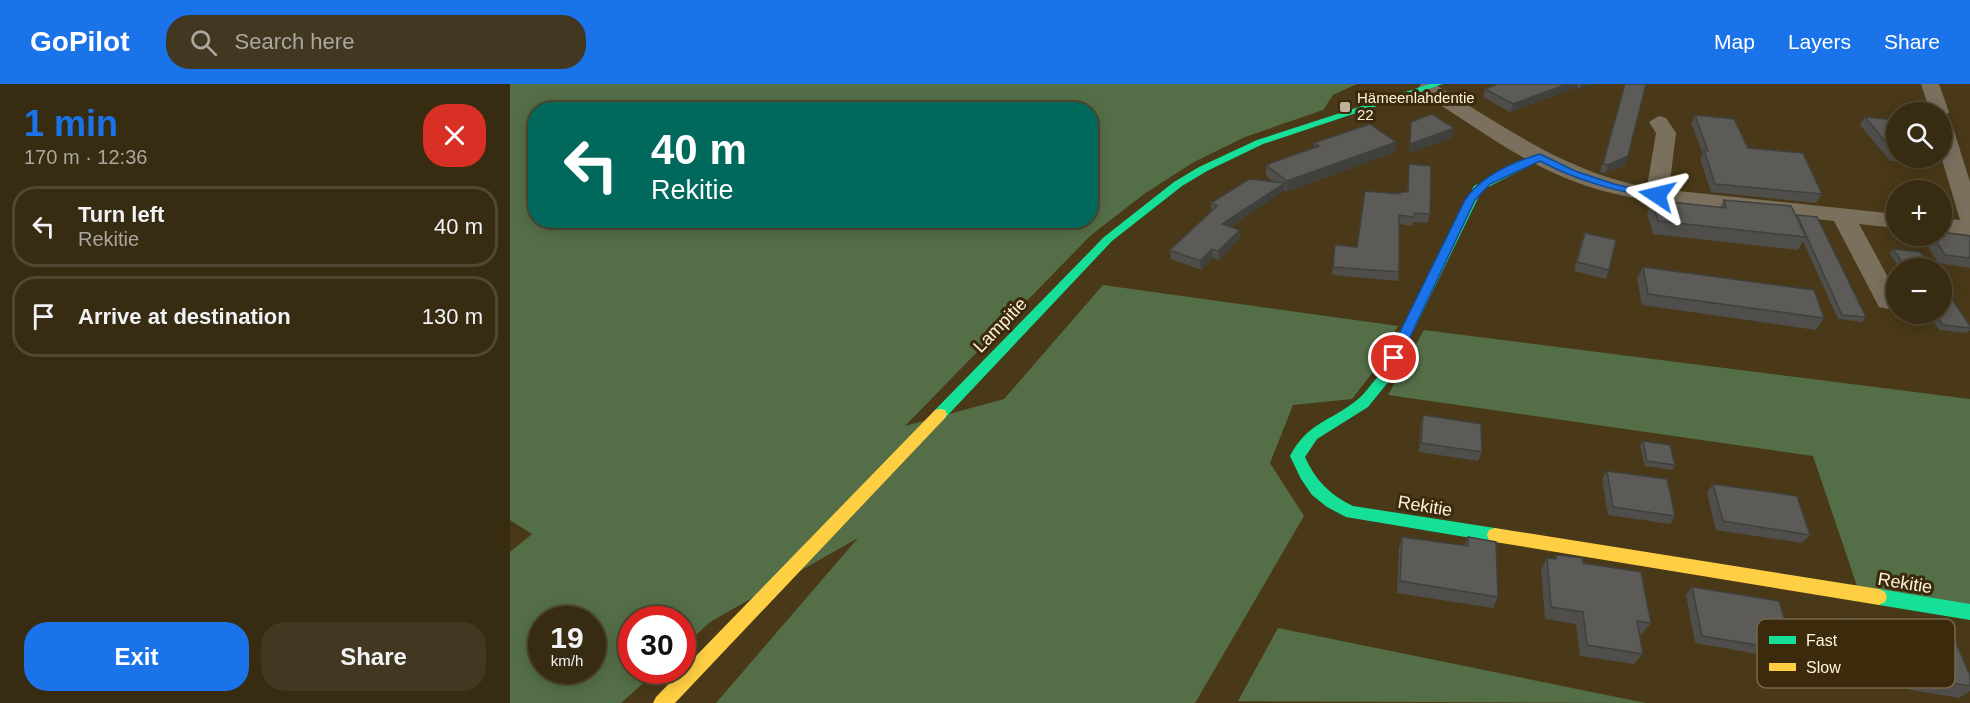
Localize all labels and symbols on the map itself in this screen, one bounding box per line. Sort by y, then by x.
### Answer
place label: Hämeenlahdentie 22 [1357,89,1475,123]
marker: Hämeenlahdentie 22 [1338,100,1352,114]
position arrow [1625,163,1689,227]
street label: Lampitie [969,294,1031,356]
pin [1368,332,1419,383]
street label: Rekitie [1396,492,1454,520]
street label: Rekitie [1876,569,1934,597]
speed limit sign: 30 [618,606,696,684]
legend [1757,619,1955,688]
text: Fast [1806,632,1838,649]
text: Slow [1806,659,1841,676]

